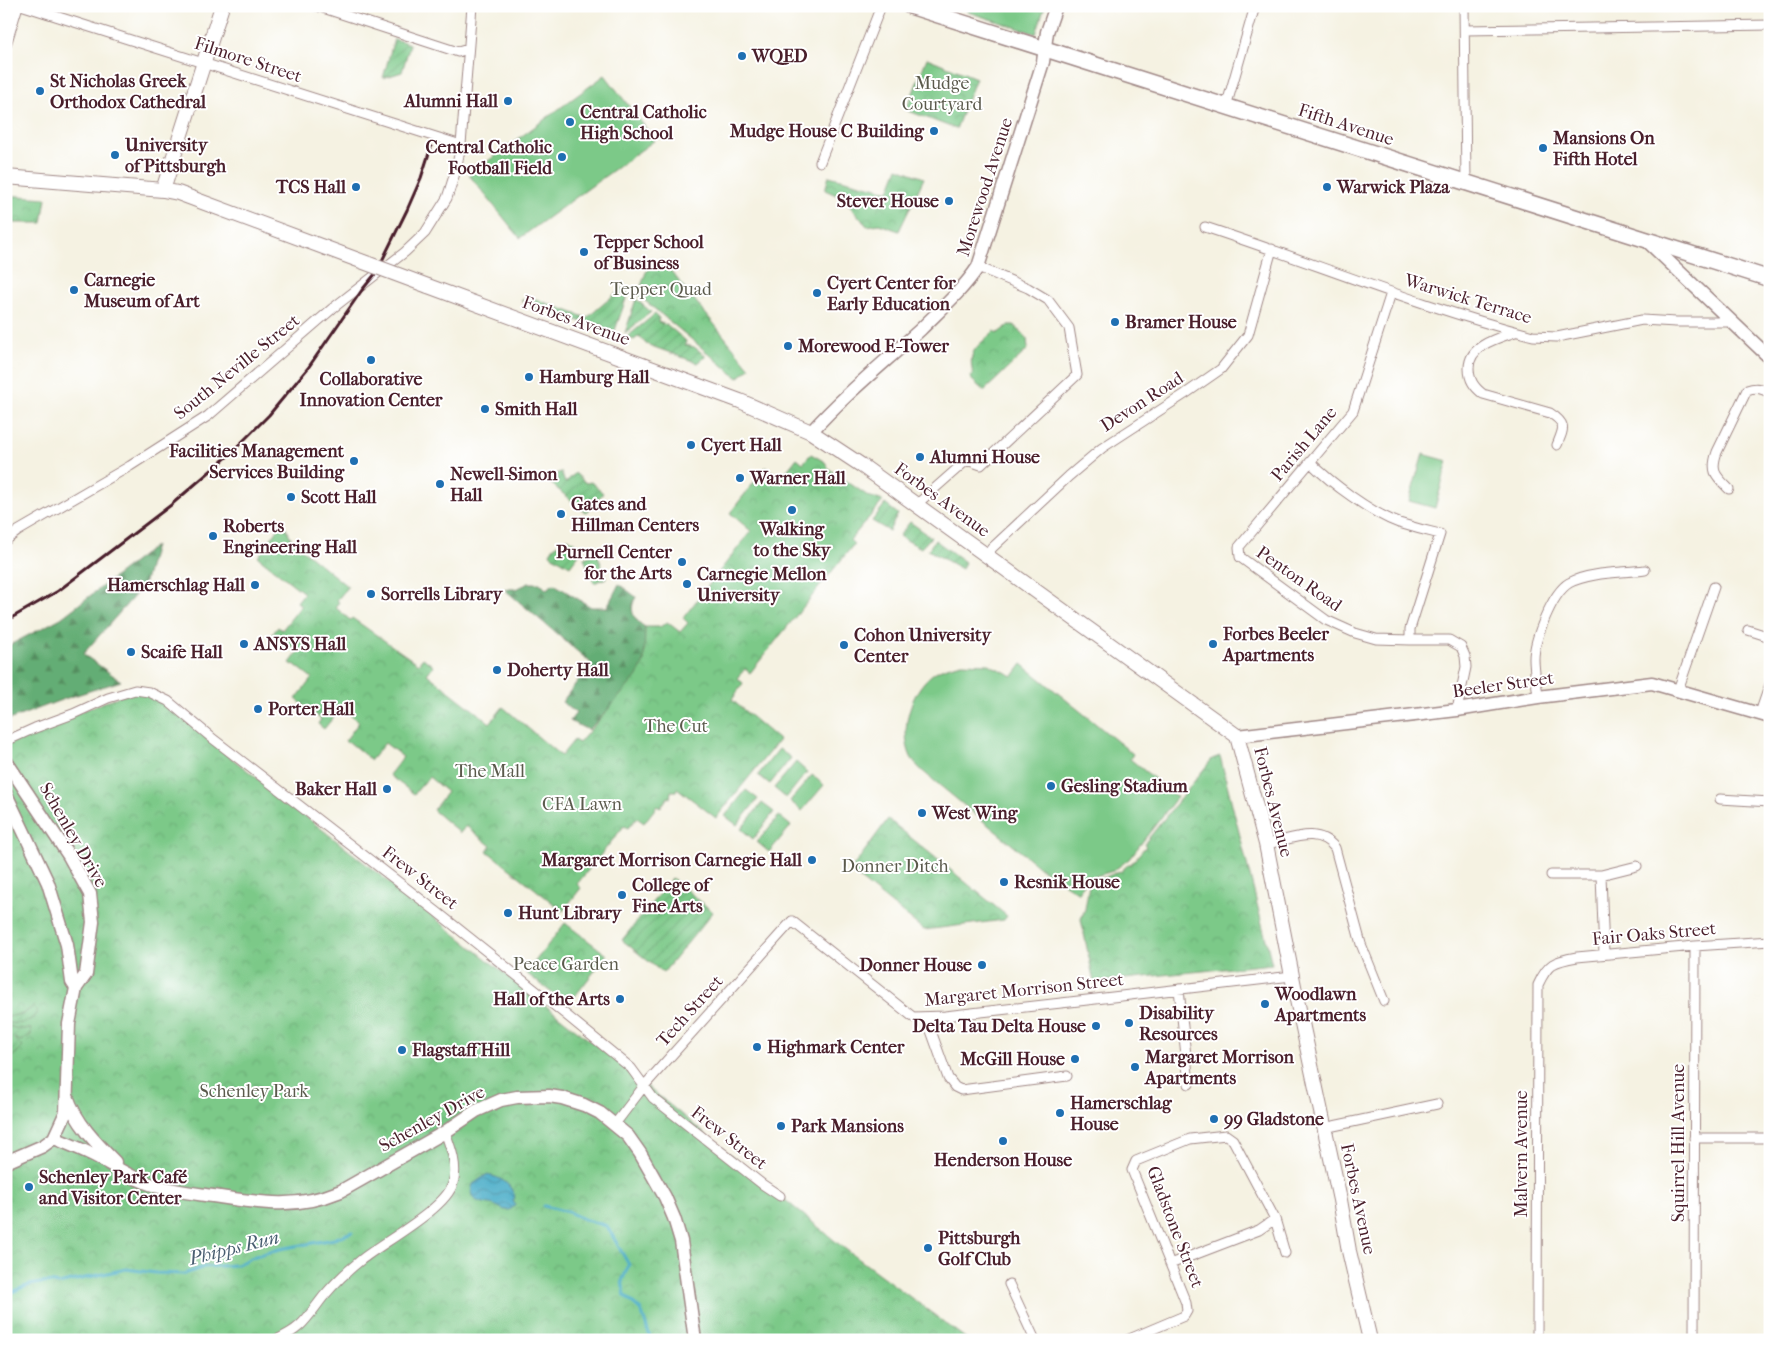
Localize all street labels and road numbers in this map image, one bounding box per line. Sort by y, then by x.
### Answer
street label: Filmore Street [192,33,305,87]
street label: Fifth Avenue [1295,100,1397,150]
street label: Morewood Avenue [953,115,1017,259]
street label: Warwick Terrace [1401,269,1534,328]
street label: Forbes Avenue [519,292,633,350]
street label: South Neville Street [170,310,304,424]
street label: Devon Road [1097,367,1187,437]
street label: Parish Lane [1267,402,1341,486]
street label: Forbes Avenue [890,458,994,542]
street label: Penton Road [1252,542,1346,616]
street label: Beeler Street [1451,667,1556,703]
street label: Forbes Avenue [1249,745,1297,860]
street label: Schenley Drive [35,779,111,891]
street label: Frew Street [378,842,463,915]
street label: Fair Oaks Street [1591,918,1717,950]
street label: Margaret Morrison Street [923,969,1125,1011]
street label: Tech Street [652,971,728,1051]
street label: Squirrel Hill Avenue [1668,1064,1689,1222]
street label: Schenley Drive [376,1081,489,1157]
street label: Malvern Avenue [1511,1090,1532,1218]
street label: Frew Street [687,1102,772,1175]
street label: Forbes Avenue [1336,1141,1380,1257]
street label: Gladstone Street [1142,1163,1208,1291]

